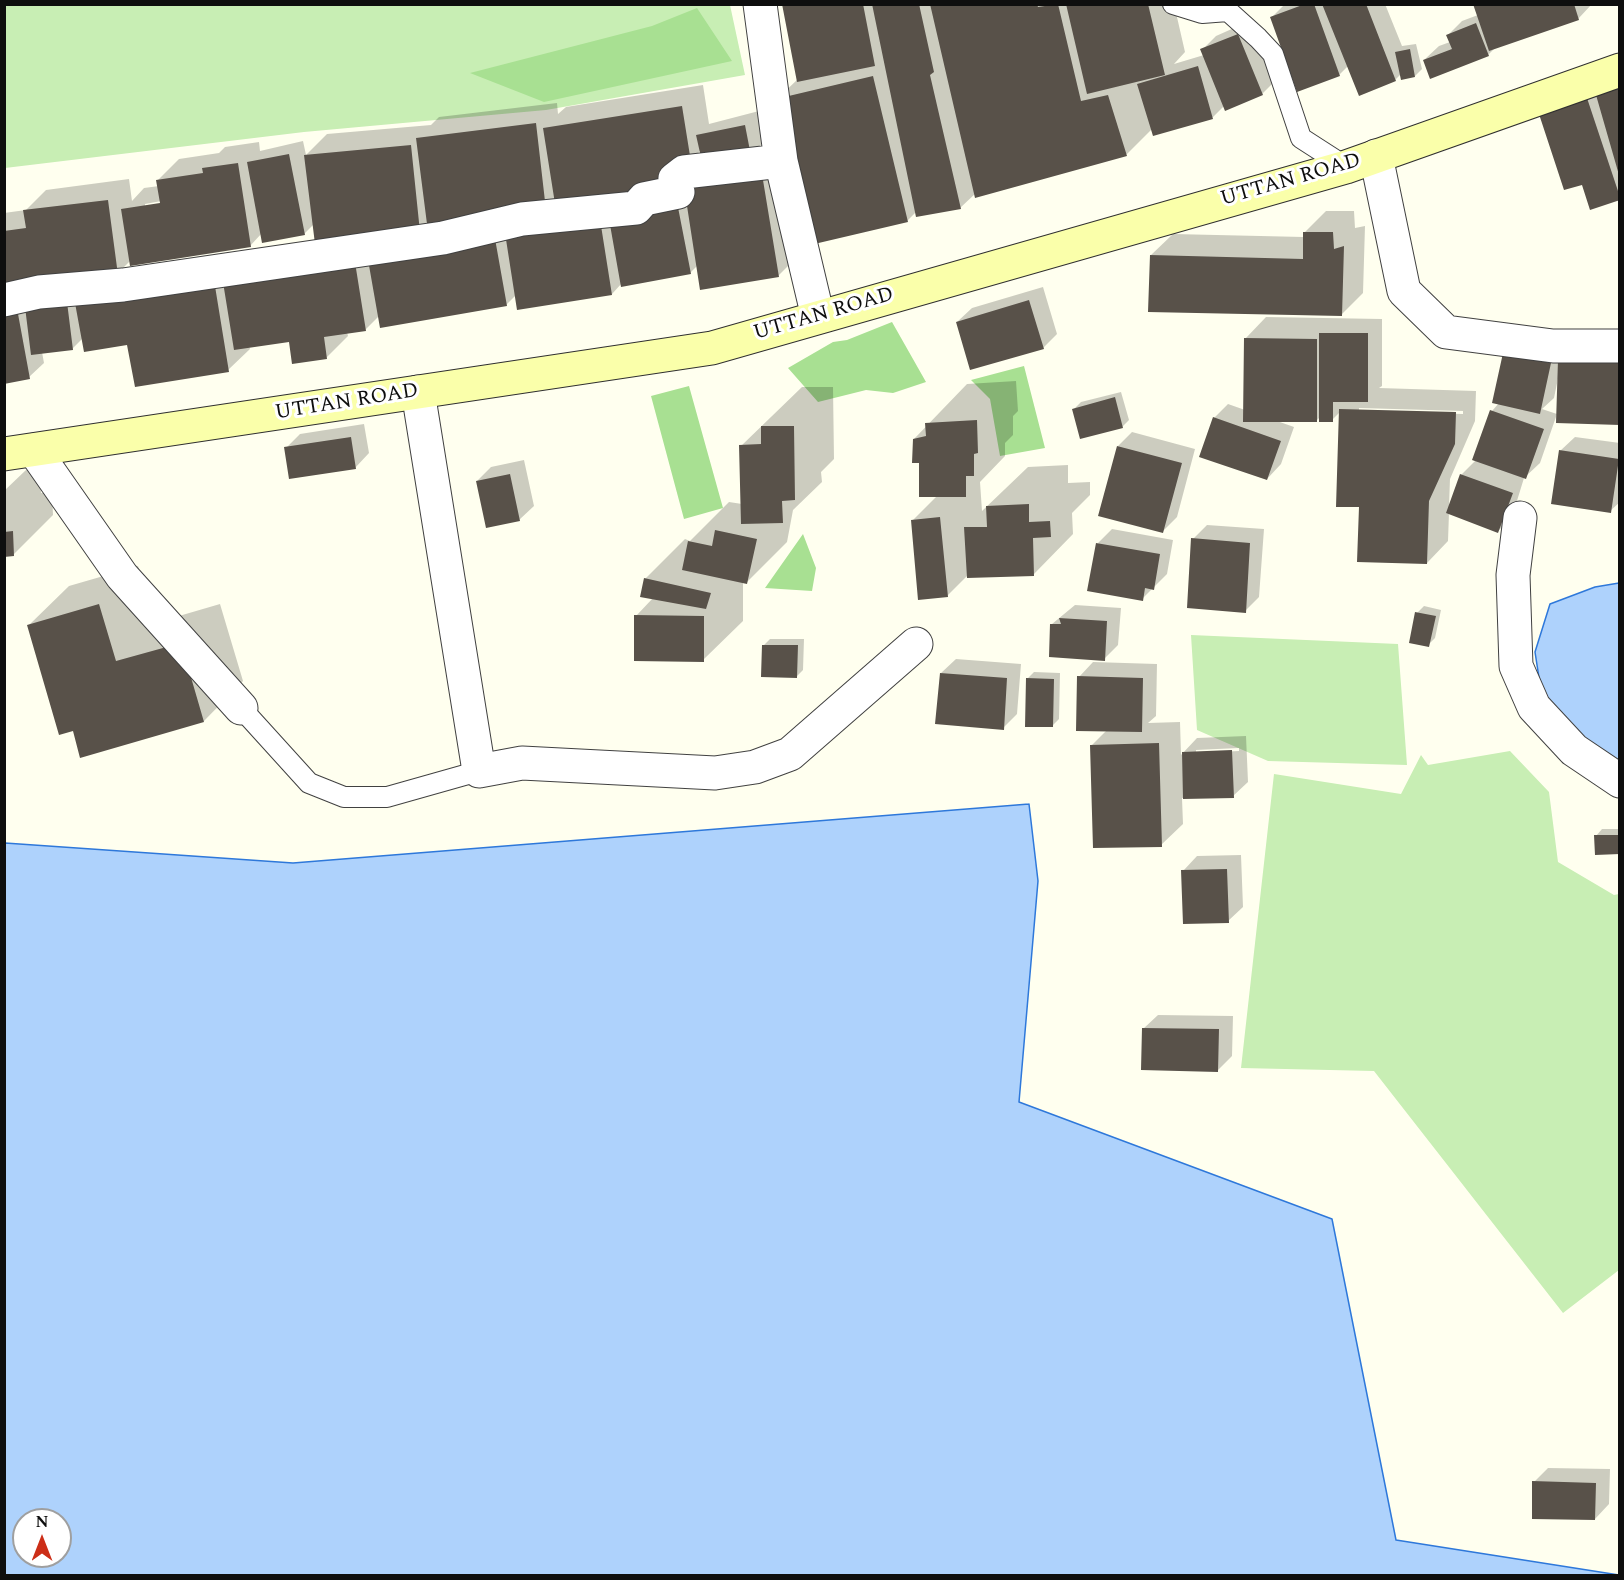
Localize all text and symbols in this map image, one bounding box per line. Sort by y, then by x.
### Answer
street label: UTTAN ROAD [1218,149,1364,213]
street label: UTTAN ROAD [751,283,897,347]
street label: UTTAN ROAD [273,379,421,427]
north arrow [12,1508,72,1568]
text: N [35,1510,49,1534]

